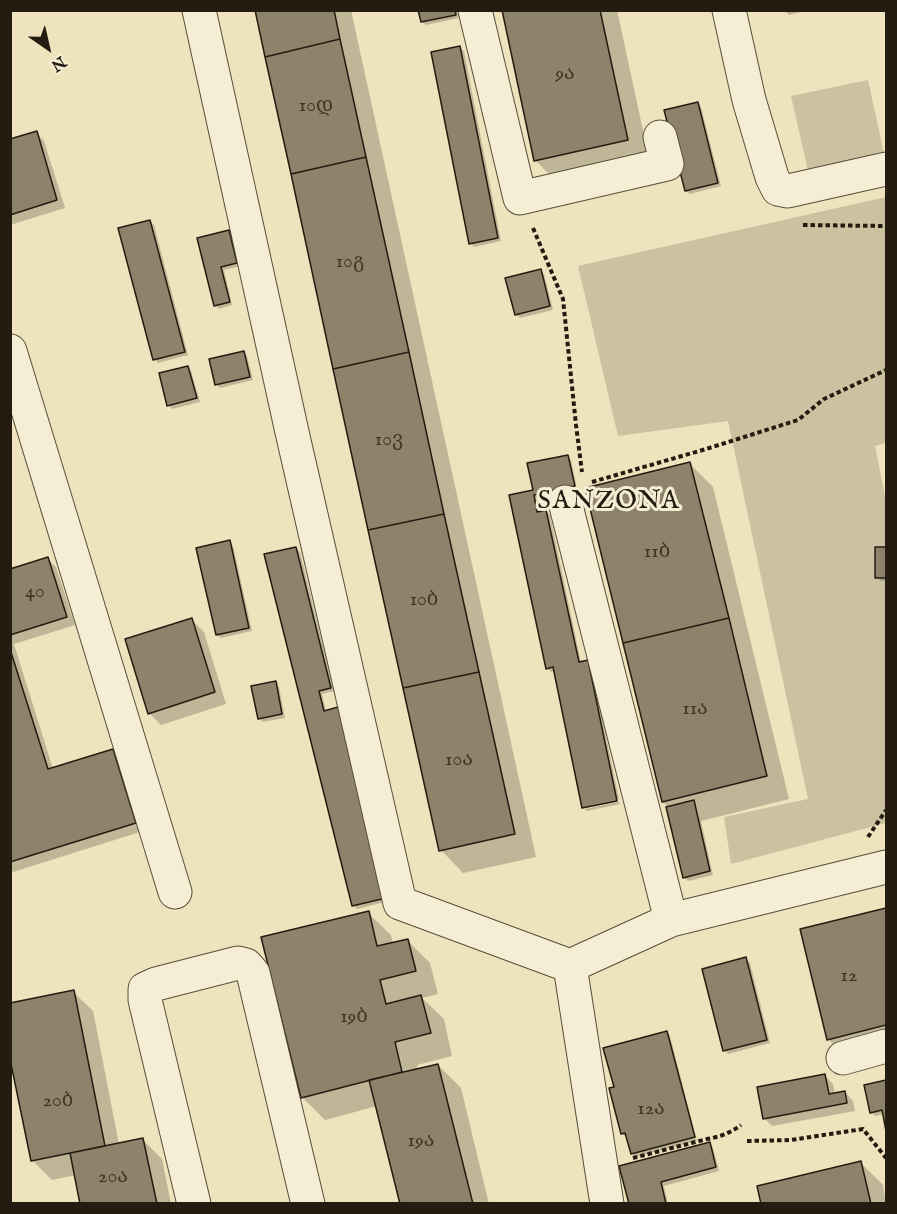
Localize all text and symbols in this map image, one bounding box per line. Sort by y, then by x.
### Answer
north arrow [18,18,78,78]
text: N [47,51,69,75]
house number: 9ა [555,63,575,87]
house number: 10დ [299,95,333,119]
house number: 10გ [336,251,364,275]
house number: 10ვ [375,429,403,453]
district label: SANZONA [538,487,680,519]
house number: 11ბ [644,541,670,565]
house number: 40 [25,581,45,605]
house number: 10ბ [410,589,438,613]
house number: 11ა [682,698,708,722]
house number: 10ა [445,749,473,773]
house number: 12 [841,965,857,989]
house number: 19ბ [340,1006,368,1030]
house number: 20ბ [43,1090,73,1114]
house number: 12ა [637,1098,665,1122]
house number: 19ა [408,1130,434,1154]
house number: 20ა [98,1166,128,1190]

